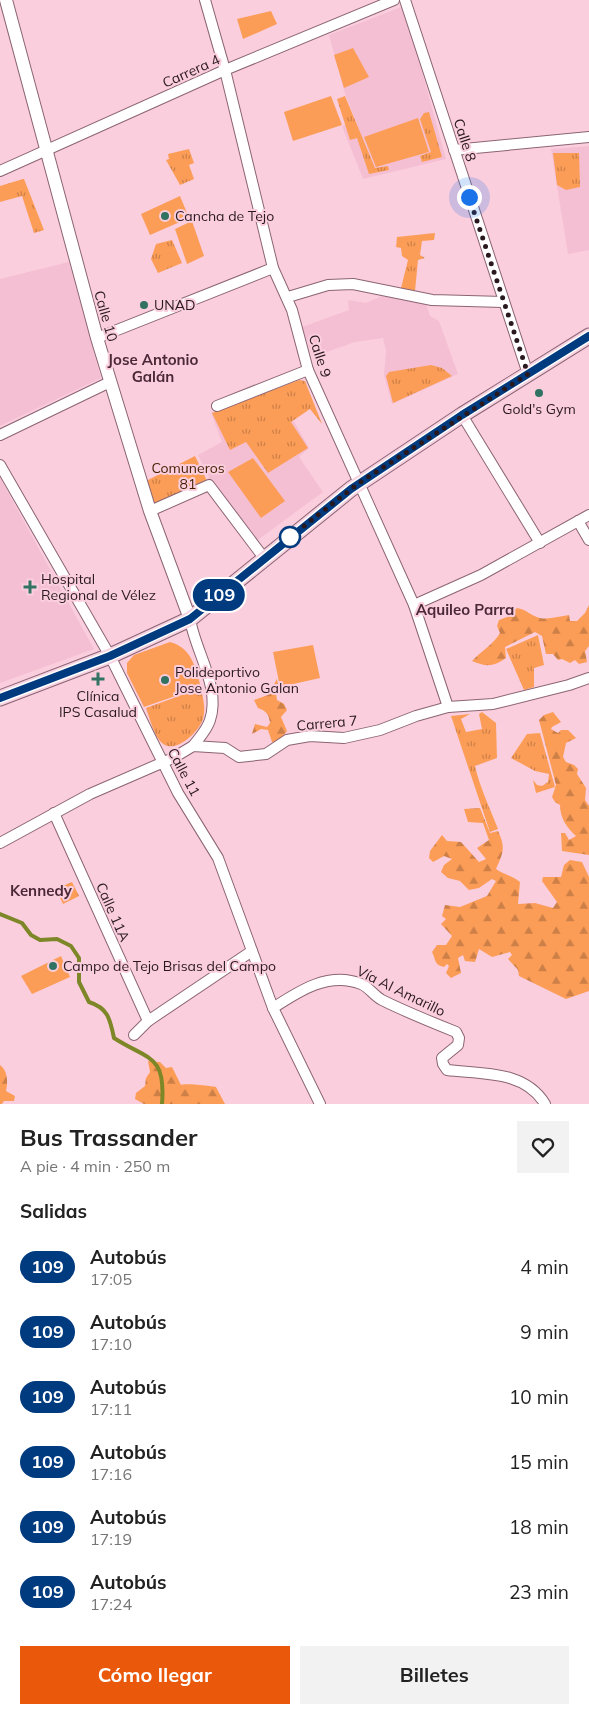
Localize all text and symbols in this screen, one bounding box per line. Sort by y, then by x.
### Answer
street label: Carrera 4 [160,50,223,92]
street label: Calle 8 [450,116,480,164]
your location [457,185,482,210]
place label: Cancha de Tejo [175,207,274,225]
marker: Cancha de Tejo [159,210,171,222]
street label: Calle 10 [90,288,122,344]
place label: UNAD [154,296,195,314]
marker: UNAD [138,299,150,311]
street label: Calle 9 [305,332,335,380]
district label: Jose Antonio Galán [108,350,199,386]
marker: Gold's Gym [533,387,545,399]
place label: Gold's Gym [502,400,576,418]
park label: Comuneros 81 [151,459,225,493]
unlabelled marker [279,526,301,548]
place label: Hospital Regional de Vélez [41,570,156,604]
line badge: 109 [190,579,248,611]
marker: Hospital Regional de Vélez [23,580,37,594]
text: 109 [203,583,235,606]
district label: Aquileo Parra [416,600,514,619]
place label: Polideportivo Jose Antonio Galan [175,663,299,697]
marker: Clínica IPS Casalud [91,672,105,686]
marker: Polideportivo Jose Antonio Galan [159,674,171,686]
place label: Clínica IPS Casalud [59,687,137,721]
street label: Carrera 7 [296,711,358,735]
street label: Calle 11 [164,745,204,799]
street label: Calle 11A [92,880,134,945]
district label: Kennedy [10,881,73,900]
place label: Campo de Tejo Brisas del Campo [63,957,276,975]
marker: Campo de Tejo Brisas del Campo [47,960,59,972]
street label: Vía Al Amarillo [354,962,448,1020]
button: heart [517,1121,569,1173]
text: Bus Trassander [20,1122,198,1152]
text: A pie · 4 min · 250 m [20,1156,170,1176]
text: Salidas [20,1199,87,1223]
text: Autobús [90,1245,167,1269]
text: 109 [31,1255,64,1278]
text: 4 min [520,1255,569,1279]
text: 17:05 [90,1269,132,1289]
text: Autobús [90,1310,167,1334]
text: 109 [31,1320,64,1343]
text: 9 min [520,1320,569,1344]
text: 17:10 [90,1334,132,1354]
text: Autobús [90,1375,167,1399]
text: 109 [31,1385,64,1408]
text: 10 min [509,1385,569,1409]
text: 17:11 [90,1399,132,1419]
text: Autobús [90,1440,167,1464]
text: 109 [31,1450,64,1473]
text: 15 min [509,1450,569,1474]
text: 17:16 [90,1464,132,1484]
text: Autobús [90,1505,167,1529]
text: 109 [31,1515,64,1538]
text: 18 min [509,1515,569,1539]
text: 17:19 [90,1529,132,1549]
text: Autobús [90,1570,167,1594]
text: 109 [31,1580,64,1603]
text: 23 min [509,1580,569,1604]
text: 17:24 [90,1594,132,1614]
button: Cómo llegar [20,1646,290,1704]
button: Billetes [300,1646,569,1704]

